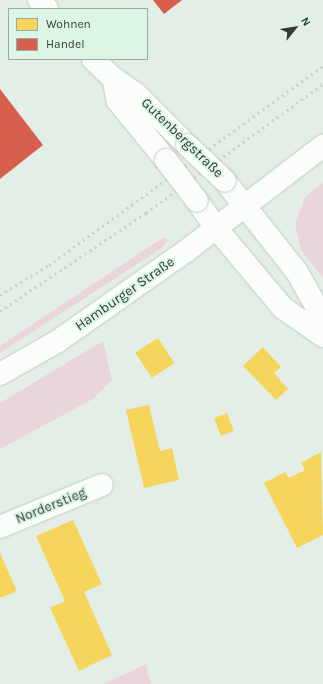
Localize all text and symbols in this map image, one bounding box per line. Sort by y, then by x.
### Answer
legend [8,8,148,60]
north arrow [275,8,315,48]
text: N [298,15,313,28]
text: Wohnen [46,17,91,31]
text: Handel [46,37,85,51]
street label: Gutenbergstraße [137,95,227,181]
street label: Hamburger Straße [72,253,178,335]
street label: Norderstieg [13,484,89,528]

